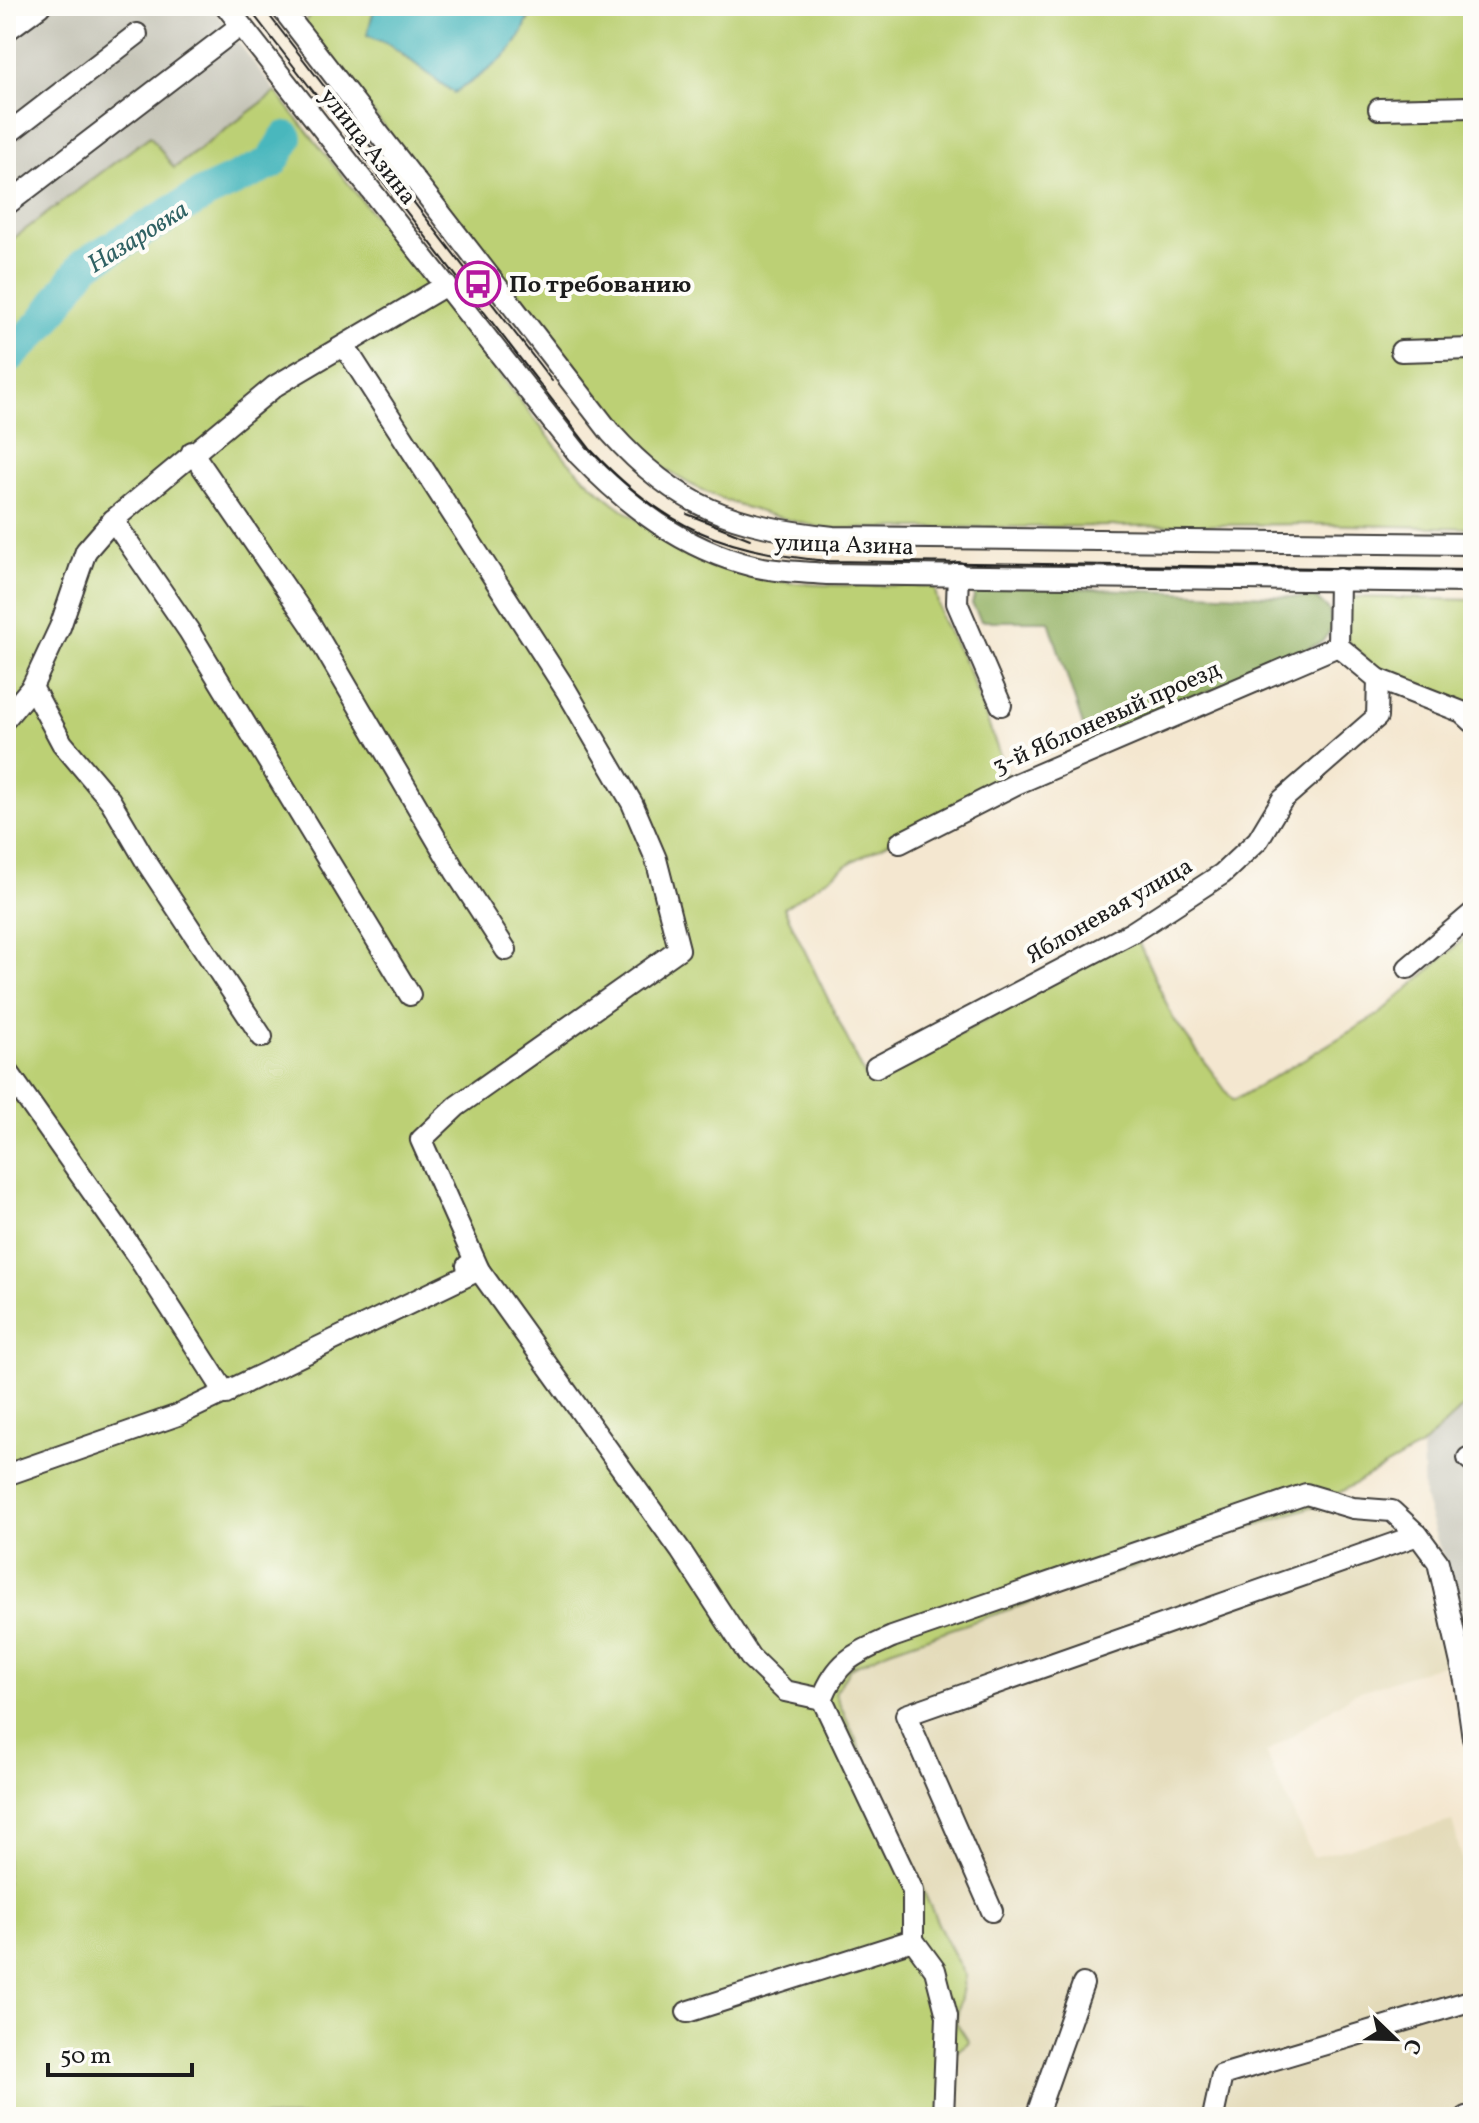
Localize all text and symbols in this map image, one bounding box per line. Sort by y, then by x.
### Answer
street label: улица Азина [311,82,424,213]
water label: Назаровка [81,193,195,283]
bus stop icon: По требованию [454,260,502,308]
place label: По требованию [509,269,691,303]
street label: улица Азина [773,527,915,565]
street label: 3-й Яблоневый проезд [987,653,1227,784]
street label: Яблоневая улица [1020,850,1200,973]
north arrow [1355,1999,1435,2079]
scale bar [48,2027,192,2077]
text: С [1394,2033,1428,2058]
text: 50 m [60,2040,112,2074]

